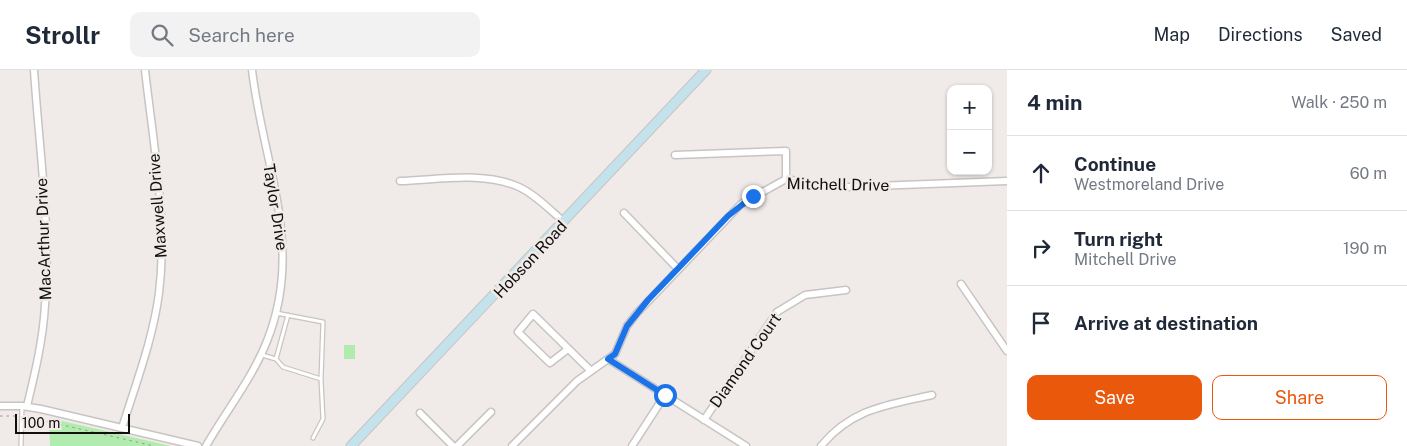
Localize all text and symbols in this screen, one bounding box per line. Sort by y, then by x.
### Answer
search box [130,12,480,57]
text: Strollr [25,21,100,49]
icon: search [148,21,176,49]
text: Search here [188,24,295,46]
text: Map [1153,24,1190,45]
text: Directions [1218,24,1303,45]
text: Saved [1331,24,1382,45]
map controls [947,85,992,175]
button: + [947,85,992,130]
text: 4 min [1027,90,1082,115]
text: Walk · 250 m [1291,93,1387,112]
button: − [947,130,992,175]
street label: Maxwell Drive [144,153,171,259]
text: Continue [1074,153,1156,175]
icon: ahead [1027,159,1055,187]
street label: Taylor Drive [259,162,292,252]
text: 60 m [1350,164,1387,183]
street label: Mitchell Drive [787,174,889,195]
text: Westmoreland Drive [1074,175,1224,194]
street label: MacArthur Drive [32,178,55,300]
route end [742,185,765,208]
street label: Hobson Road [490,217,571,302]
text: Turn right [1074,228,1163,250]
icon: right [1027,234,1055,262]
text: 190 m [1343,239,1387,258]
text: Mitchell Drive [1074,250,1177,269]
street label: Diamond Court [706,309,785,411]
icon: arrive [1027,309,1055,337]
text: Arrive at destination [1074,312,1258,334]
button: Save [1027,375,1202,420]
button: Share [1212,375,1387,420]
route start [654,384,677,407]
scale bar [15,411,130,434]
text: 100 m [22,415,60,431]

